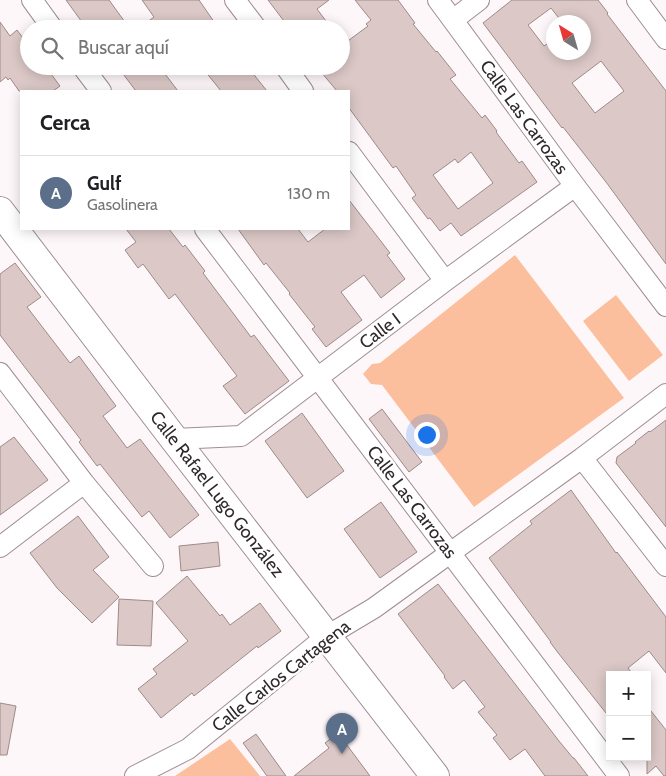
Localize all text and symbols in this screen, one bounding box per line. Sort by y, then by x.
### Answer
north arrow [546,15,591,60]
search box [20,20,350,75]
icon: search [38,34,66,62]
text: Buscar aquí [78,36,169,59]
street label: Calle Las Carrozas [475,56,573,178]
text: Cerca [40,110,90,135]
text: Gulf [87,172,121,195]
text: A [51,184,61,203]
text: 130 m [287,184,330,203]
text: Gasolinera [87,195,158,214]
street label: Calle I [355,308,405,354]
street label: Calle Rafael Lugo González [145,406,289,582]
your location [414,422,440,448]
street label: Calle Las Carrozas [362,441,462,563]
street label: Calle Carlos Cartagena [207,615,355,737]
map controls [606,671,651,761]
button: + [606,671,651,716]
pin: A [326,713,358,754]
button: − [606,716,651,761]

